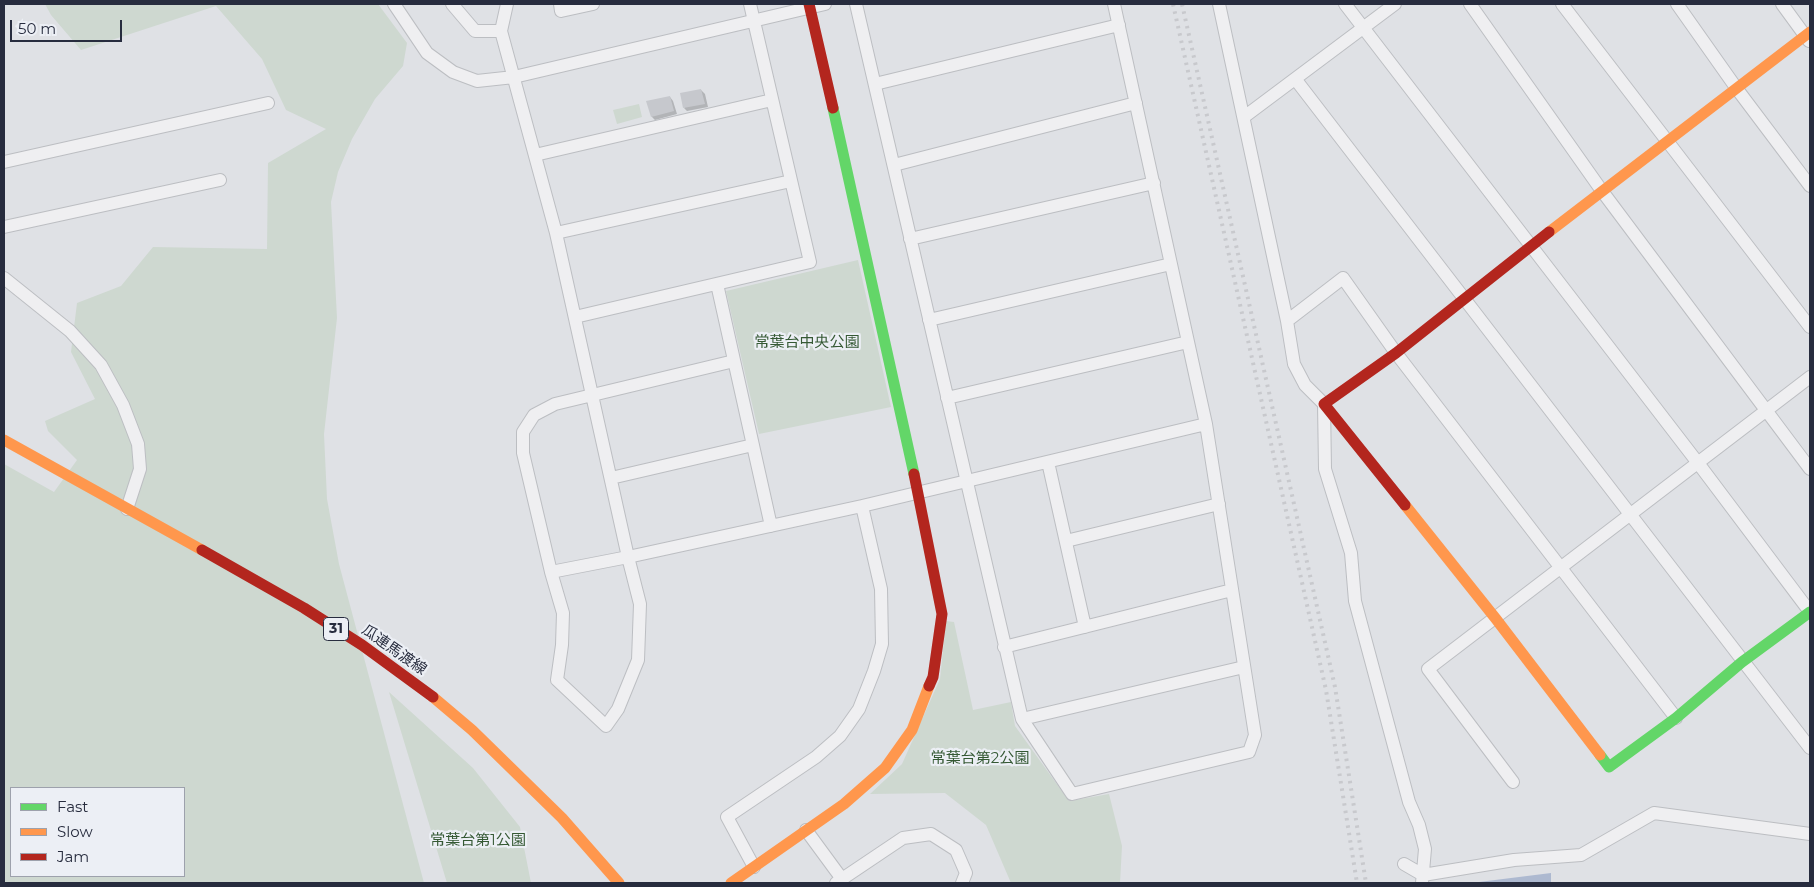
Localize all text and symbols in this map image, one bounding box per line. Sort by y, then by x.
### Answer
scale bar [12,10,125,42]
text: 50 m [18,19,56,38]
park label: 常葉台中央公園 [755,334,859,352]
road number: 31 [324,618,348,640]
street label: 瓜連馬渡線 [358,621,430,679]
park label: 常葉台第2公園 [931,750,1029,768]
legend [10,787,185,877]
text: Fast [57,797,88,816]
text: Slow [57,822,93,841]
park label: 常葉台第1公園 [430,832,526,850]
text: Jam [57,847,89,866]

